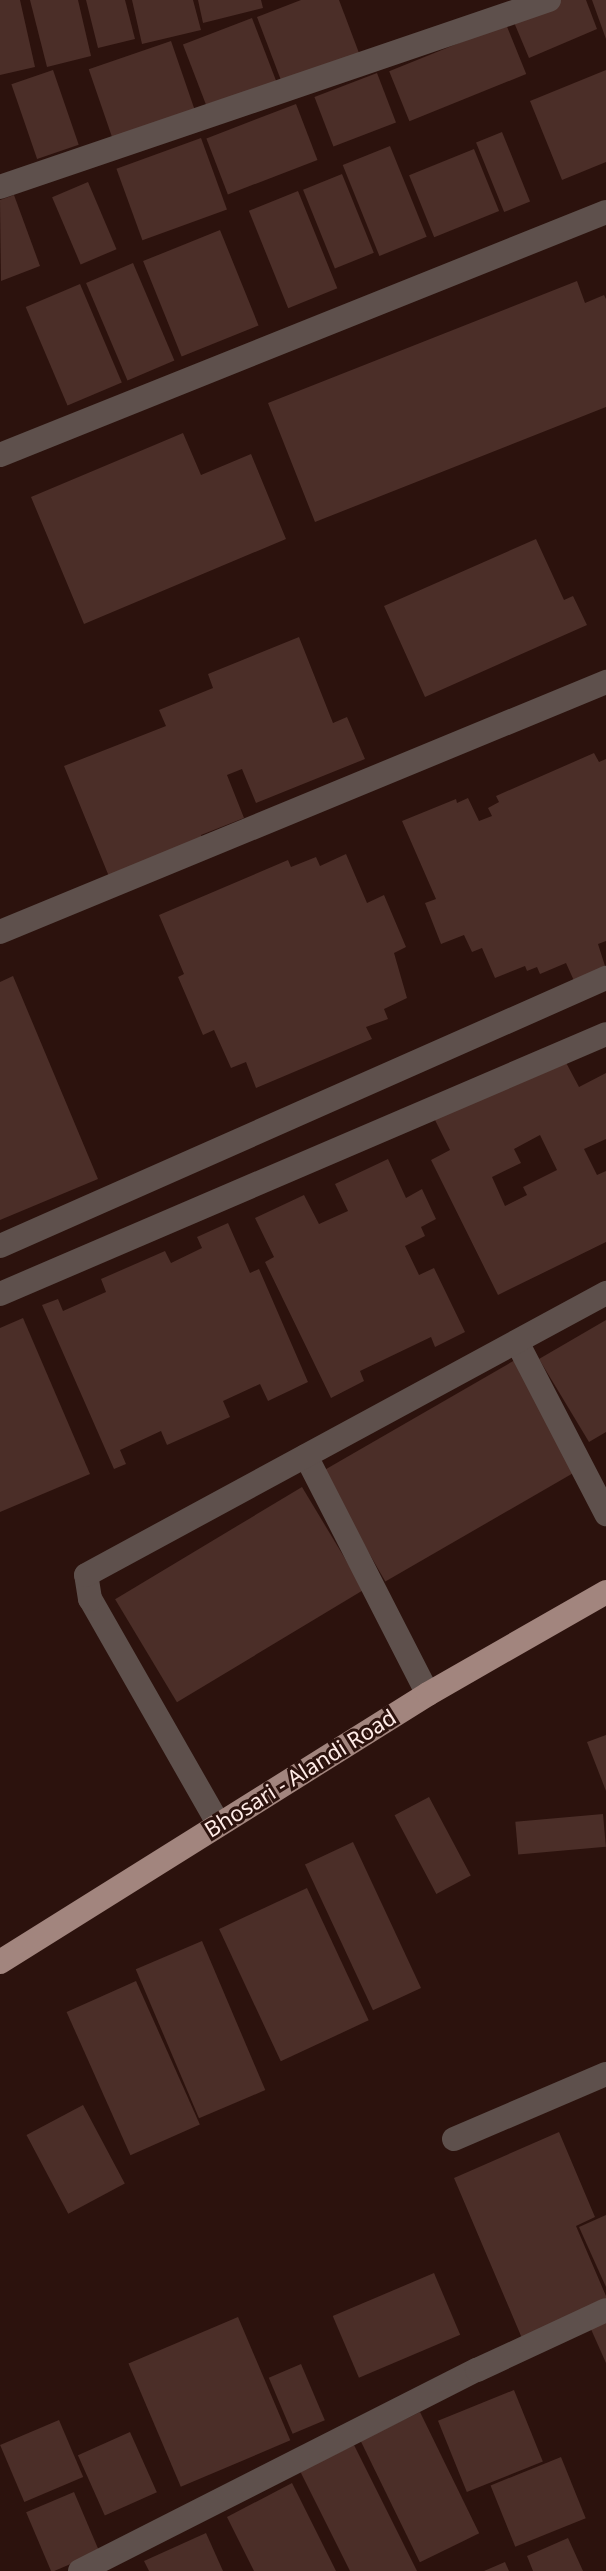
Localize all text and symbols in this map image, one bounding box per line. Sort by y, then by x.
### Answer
street label: Bhosari - Alandi Road [199,1703,401,1843]

